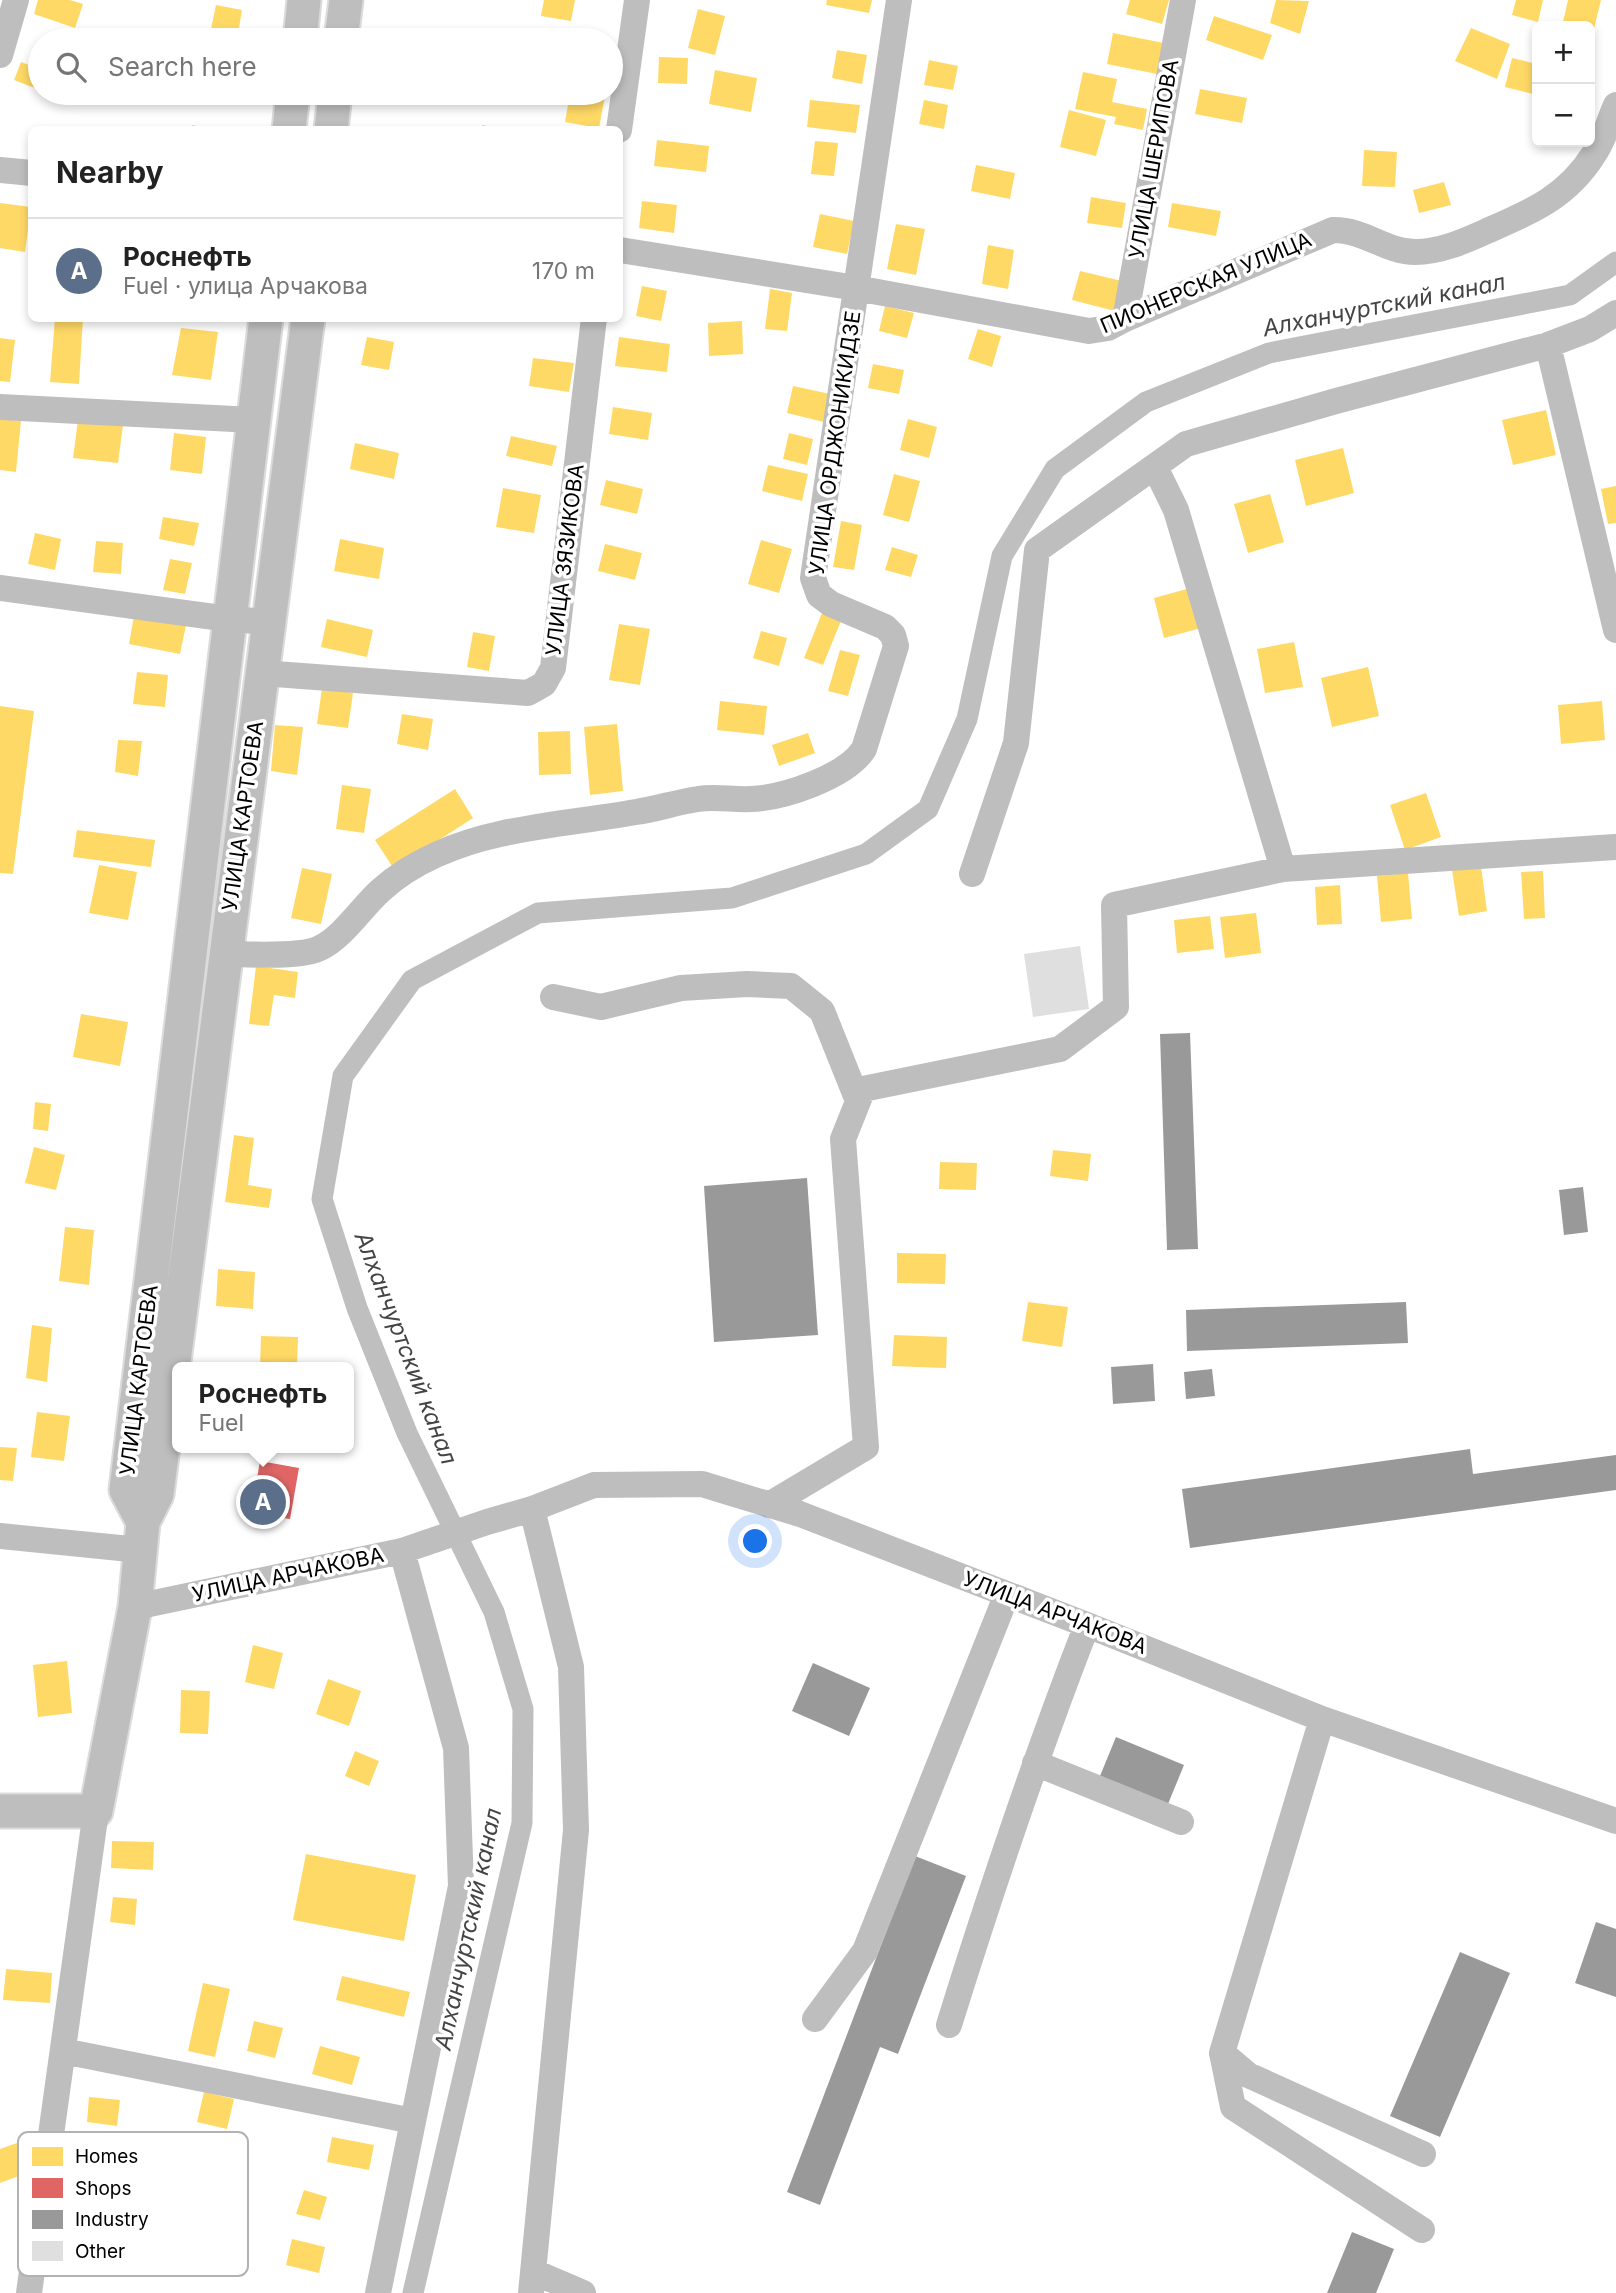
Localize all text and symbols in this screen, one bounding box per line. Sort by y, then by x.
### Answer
map controls [1532,21,1595,147]
button: + [1532,21,1595,84]
search box [28,28,623,105]
icon: search [52,48,90,86]
text: Search here [108,51,257,82]
street label: УЛИЦА ШЕРИПОВА [1124,57,1183,261]
button: − [1532,84,1595,147]
text: Nearby [56,154,164,190]
street label: ПИОНЕРСКАЯ УЛИЦА [1097,227,1315,338]
text: Роснефть [123,241,252,272]
text: A [70,257,88,285]
text: 170 m [532,257,595,285]
water label: Алханчуртский канал [1259,268,1508,342]
text: Fuel · улица Арчакова [123,272,368,300]
street label: УЛИЦА ОРДЖОНИКИДЗЕ [804,309,865,577]
street label: УЛИЦА ЗЯЗИКОВА [540,463,589,657]
street label: УЛИЦА КАРТОЕВА [217,719,268,913]
water label: Алханчуртский канал [348,1227,463,1468]
street label: УЛИЦА КАРТОЕВА [114,1283,163,1477]
popup [172,1362,354,1453]
text: Роснефть [199,1378,327,1409]
text: Fuel [199,1409,244,1437]
pin: A [240,1476,286,1528]
your location [738,1524,772,1558]
street label: УЛИЦА АРЧАКОВА [190,1542,386,1607]
street label: УЛИЦА АРЧАКОВА [960,1566,1151,1659]
water label: Алханчуртский канал [428,1805,507,2054]
legend [18,2132,248,2276]
text: Homes [75,2145,138,2168]
text: Shops [75,2177,131,2200]
text: Industry [75,2208,149,2231]
text: Other [75,2240,125,2263]

